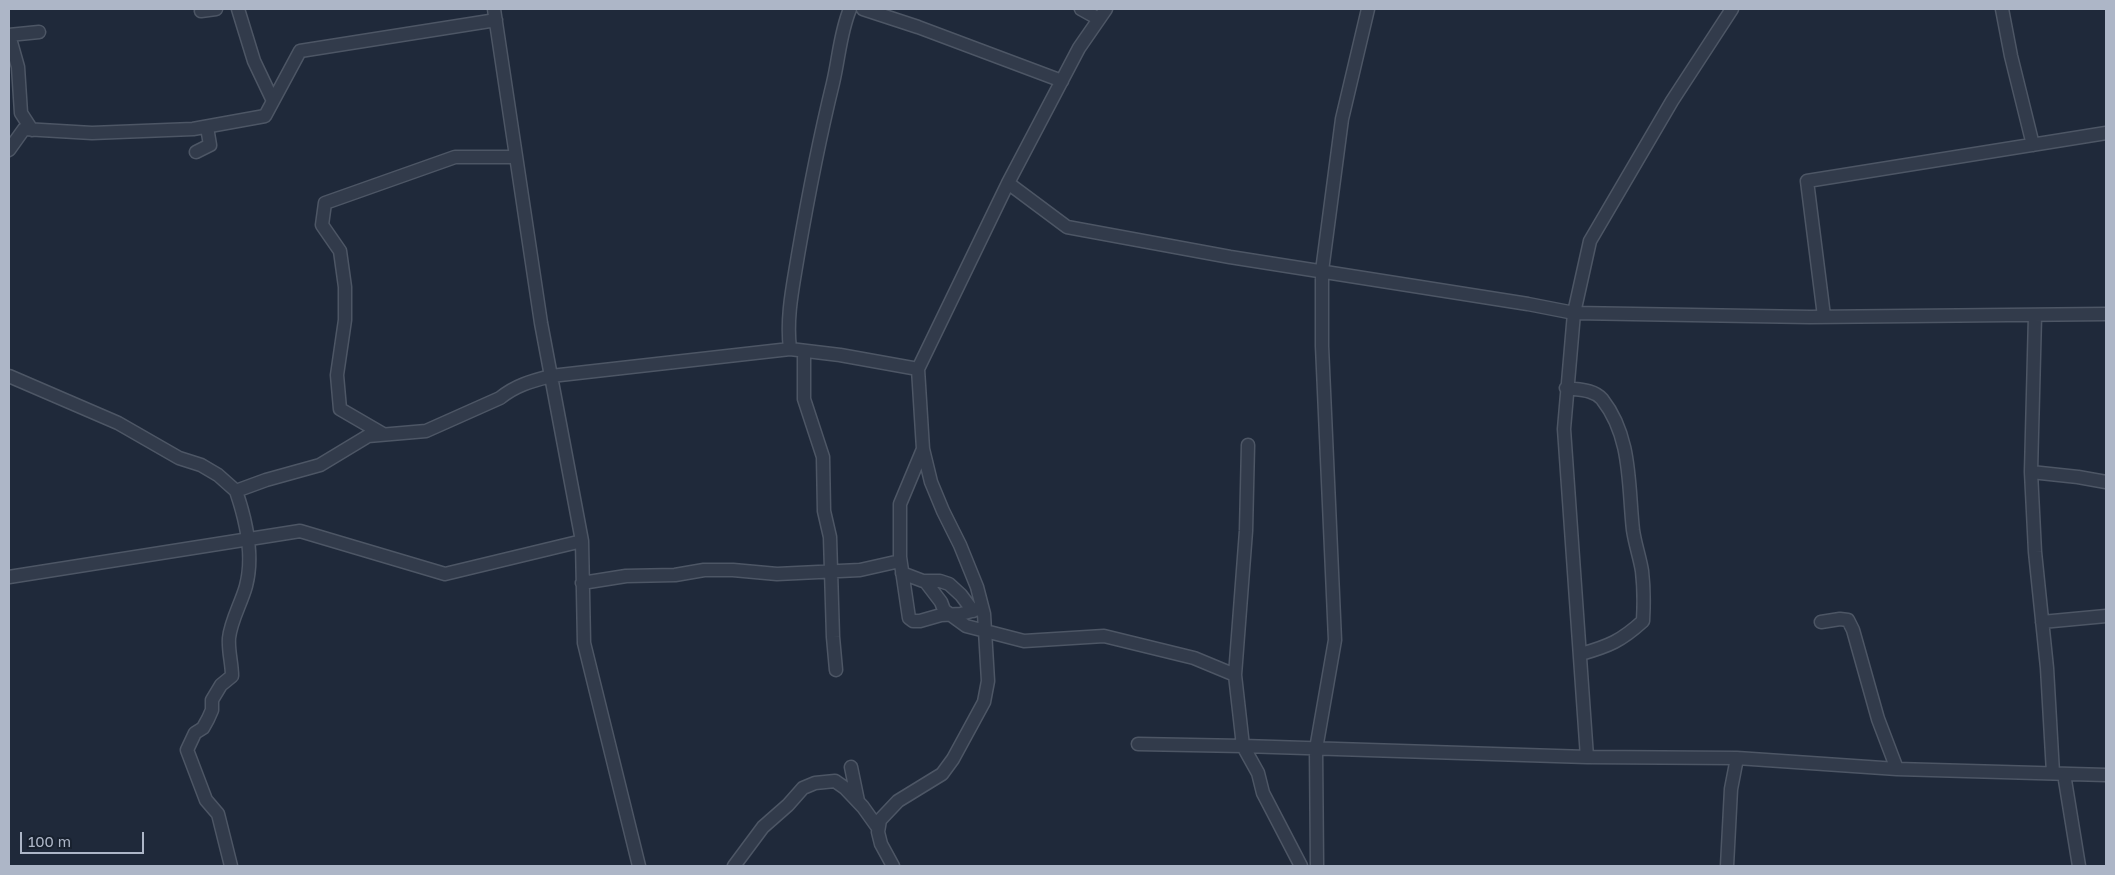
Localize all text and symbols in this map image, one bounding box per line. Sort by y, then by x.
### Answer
scale bar [22,822,146,854]
text: 100 m [28,832,71,850]

